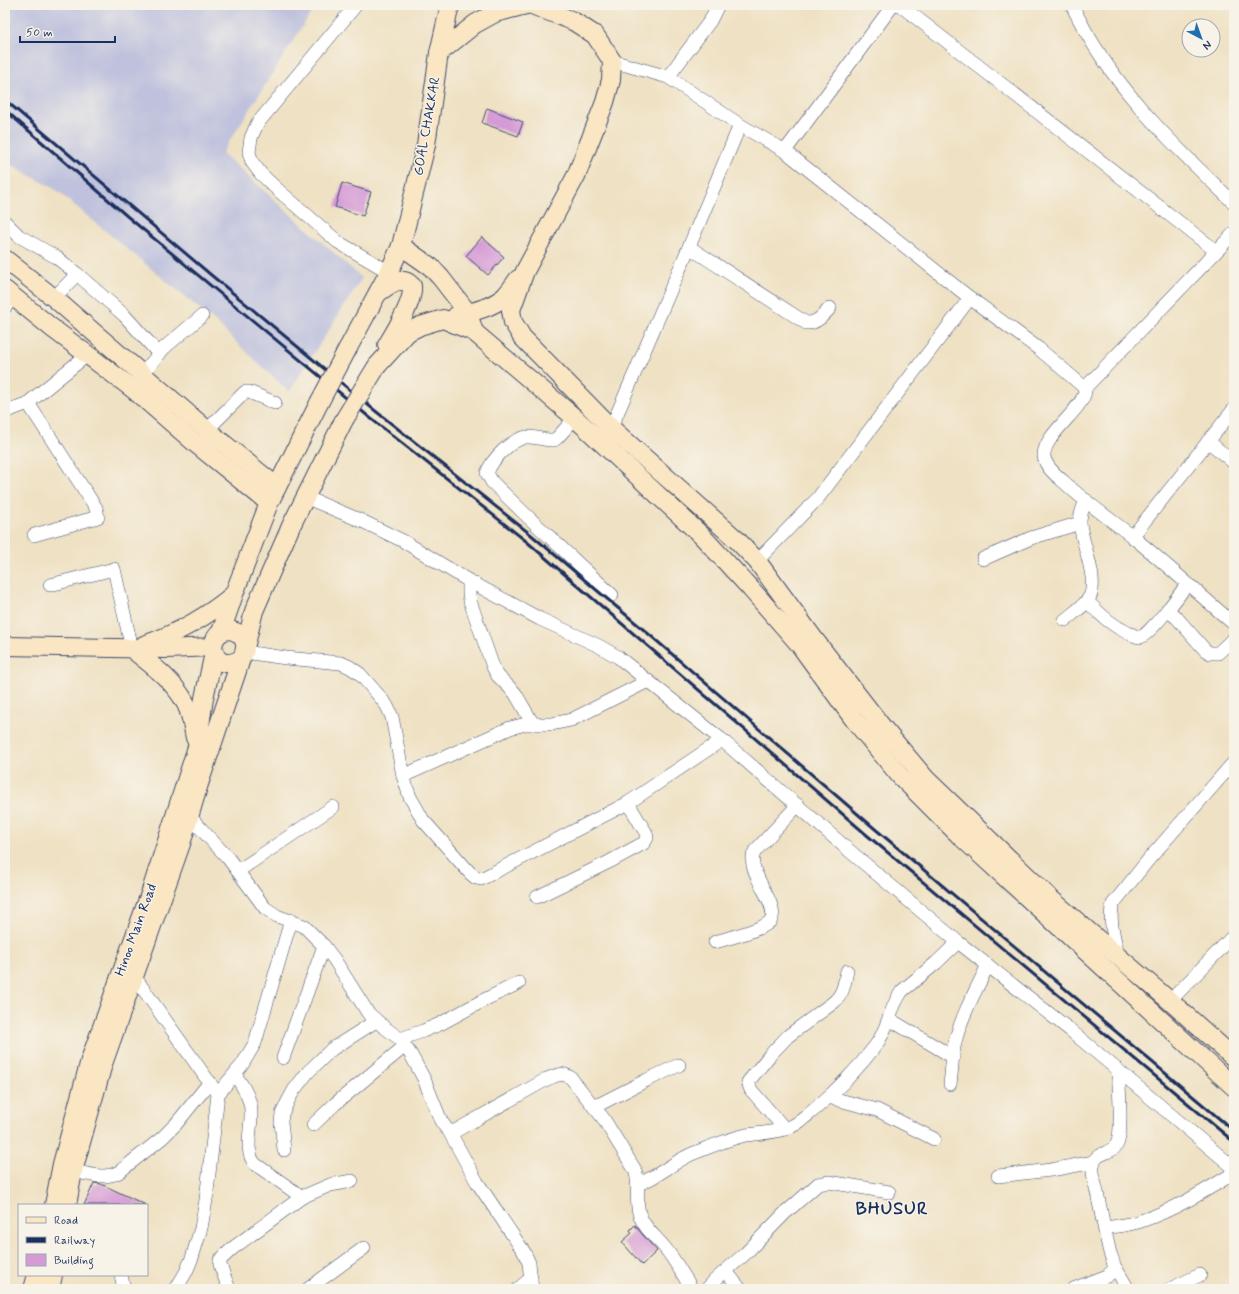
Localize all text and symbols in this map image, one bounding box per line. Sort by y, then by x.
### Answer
scale bar [20,18,115,44]
north arrow [1181,18,1221,58]
text: 50 m [26,25,53,41]
text: N [1200,37,1214,52]
street label: GOAL CHAKKAR [409,75,445,177]
street label: Hinoo Main Road [111,881,161,979]
district label: BHUSUR [855,1197,929,1221]
legend [18,1204,148,1276]
text: Road [54,1213,78,1229]
text: Railway [54,1233,96,1249]
text: Building [54,1253,94,1270]

